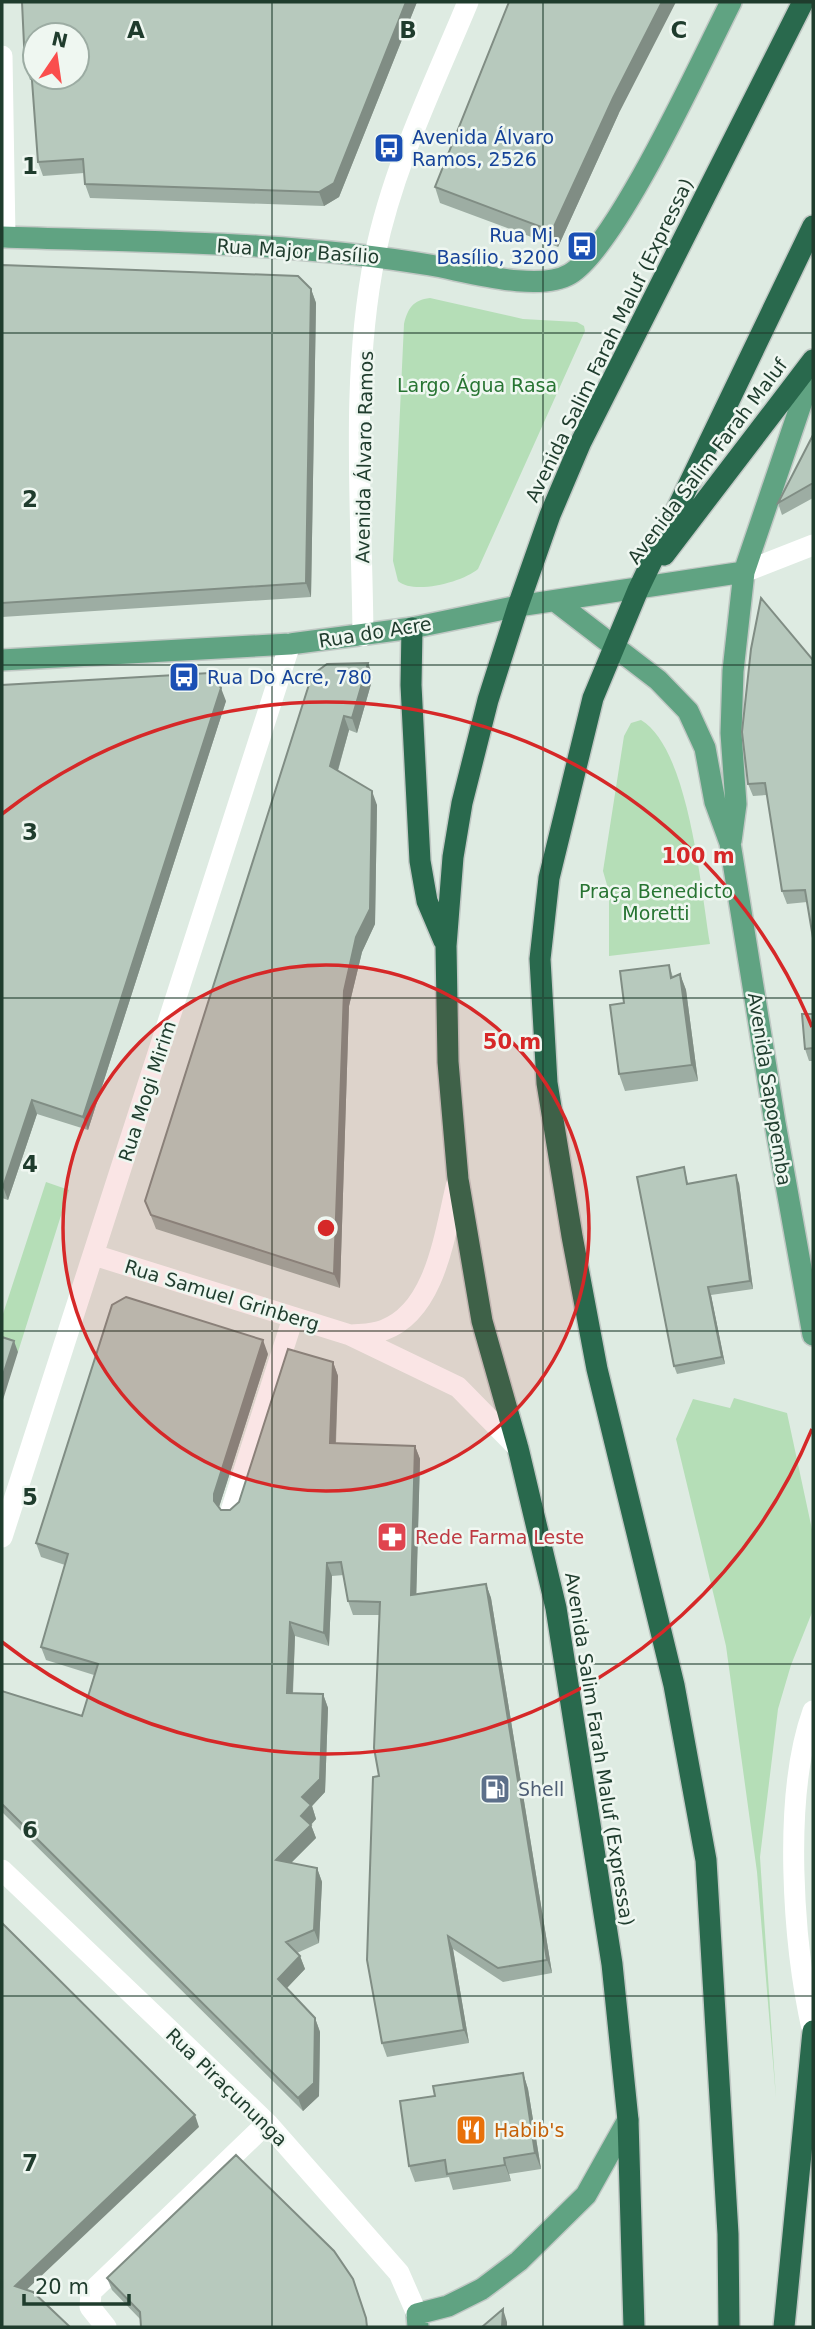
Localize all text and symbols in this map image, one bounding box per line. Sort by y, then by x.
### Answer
text: A [127,17,145,43]
text: B [399,17,417,43]
text: C [671,17,687,43]
north arrow [21,21,91,91]
text: N [50,27,70,52]
place label: Avenida Álvaro Ramos, 2526 [412,126,554,170]
bus stop icon: Avenida Álvaro Ramos, 2526 [372,131,406,165]
text: 1 [22,153,38,179]
street label: Avenida Salim Farah Maluf (Expressa) [521,174,697,506]
place label: Rua Mj. Basílio, 3200 [437,224,559,268]
bus stop icon: Rua Mj. Basílio, 3200 [565,229,599,263]
street label: Rua Major Basílio [216,234,380,268]
street label: Avenida Álvaro Ramos [351,351,377,563]
street label: Avenida Salim Farah Maluf [623,353,792,568]
park label: Largo Água Rasa [397,374,557,396]
text: 2 [22,486,38,512]
street label: Rua do Acre [317,612,433,652]
bus stop icon: Rua Do Acre, 780 [167,660,201,694]
place label: Rua Do Acre, 780 [207,666,372,688]
text: 3 [22,819,38,845]
text: 100 m [661,844,735,868]
park label: Praça Benedicto Moretti [579,880,733,924]
street label: Avenida Sapopemba [744,991,796,1187]
street label: Rua Mogi Mirim [114,1018,180,1164]
text: 50 m [483,1030,541,1054]
text: 4 [22,1151,38,1177]
centre of rings [314,1216,338,1240]
street label: Rua Samuel Grinberg [122,1255,322,1335]
text: 5 [22,1484,38,1510]
pharmacy icon: Rede Farma Leste [375,1520,409,1554]
place label: Rede Farma Leste [415,1526,584,1548]
street label: Avenida Salim Farah Maluf (Expressa) [561,1571,639,1927]
fuel station icon: Shell [478,1772,512,1806]
place label: Shell [518,1778,564,1800]
text: 6 [22,1817,38,1843]
street label: Rua Piraçununga [162,2023,292,2151]
restaurant icon: Habib's [454,2113,488,2147]
place label: Habib's [494,2119,564,2141]
text: 7 [22,2150,38,2176]
scale bar [24,2262,130,2306]
text: 20 m [35,2275,89,2299]

